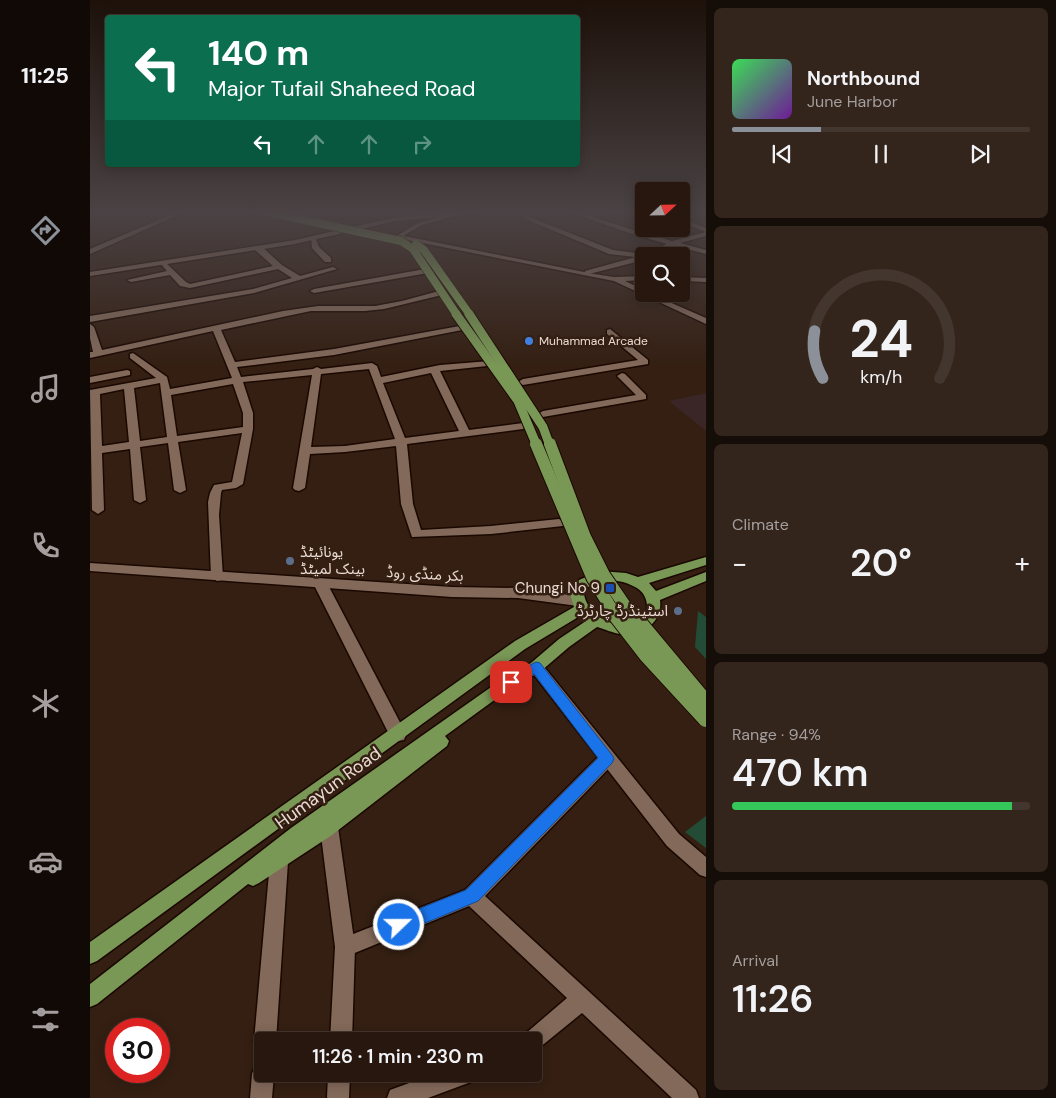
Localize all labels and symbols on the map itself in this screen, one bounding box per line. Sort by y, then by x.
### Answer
north arrow [635,182,690,238]
place label: Muhammad Arcade [539,333,648,349]
marker: Muhammad Arcade [523,335,535,347]
place label: یونائیٹڈ بینک لمیٹڈ [300,542,365,579]
marker: یونائیٹڈ بینک لمیٹڈ [284,555,296,567]
street label: بکر منڈی روڈ [386,562,464,586]
place label: Chungi No 9 [515,578,600,598]
marker: Chungi No 9 [604,582,616,594]
place label: اسٹینڈرڈ چارٹرڈ [577,601,668,621]
marker: اسٹینڈرڈ چارٹرڈ [672,605,684,617]
pin [490,661,532,703]
street label: Humayun Road [270,741,386,835]
position arrow [372,898,424,950]
speed limit sign: 30 [105,1018,170,1083]

